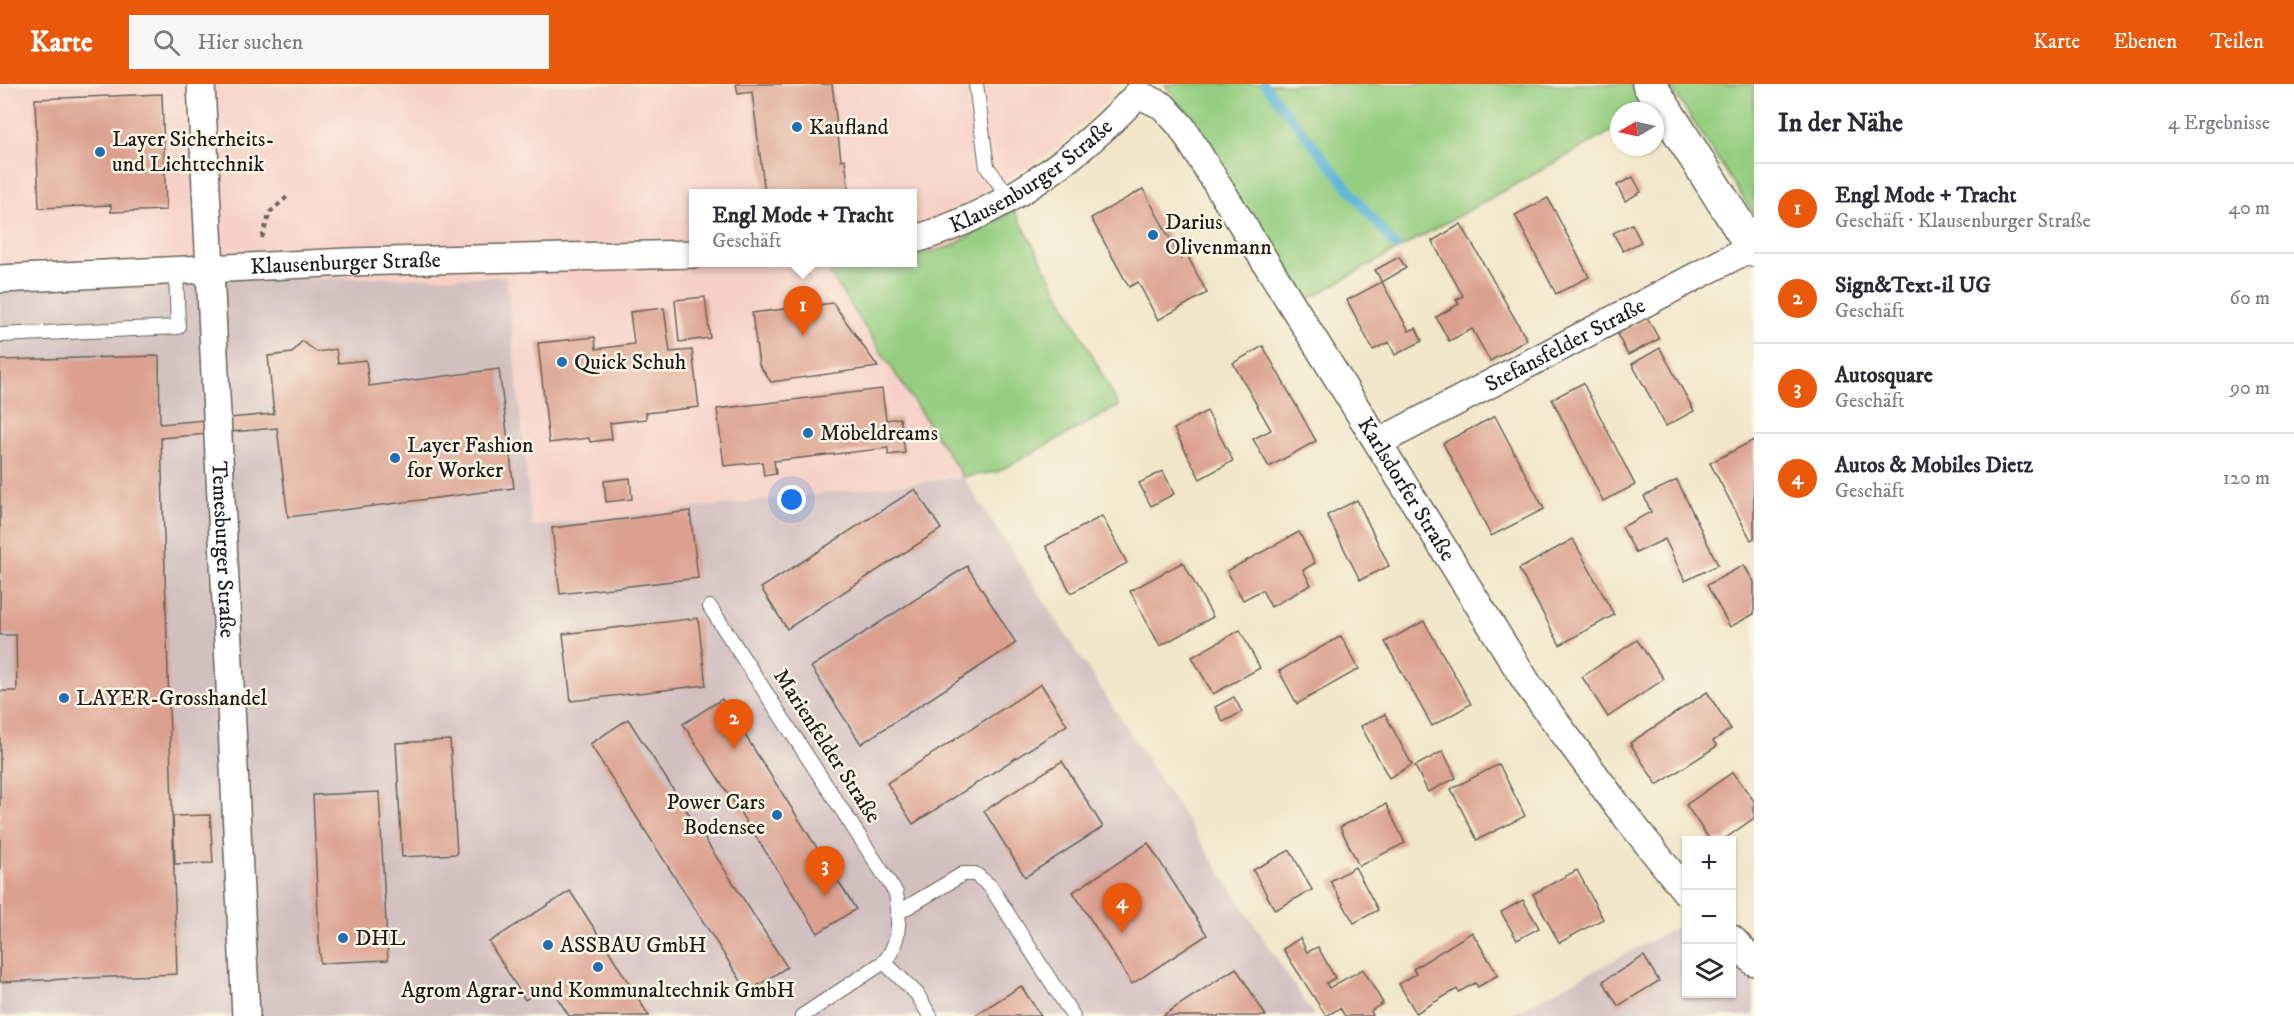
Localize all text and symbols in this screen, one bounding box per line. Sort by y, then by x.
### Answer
search box [129,15,549,69]
text: Karte [30,25,93,60]
icon: search [150,26,183,59]
text: Hier suchen [198,29,303,56]
text: Karte [2033,29,2080,55]
text: Ebenen [2113,29,2177,55]
text: Teilen [2210,29,2264,55]
north arrow [1610,102,1664,156]
text: In der Nähe [1778,107,1903,140]
text: 4 Ergebnisse [2168,111,2270,136]
street label: Klausenburger Straße [945,113,1118,239]
place label: Kaufland [809,114,889,141]
marker: Kaufland [790,120,804,134]
place label: Layer Sicherheits- und Lichttechnik [112,126,274,178]
marker: Layer Sicherheits- und Lichttechnik [93,145,107,159]
text: Engl Mode + Tracht [1835,182,2016,209]
popup [689,189,917,267]
text: 1 [1794,196,1801,221]
text: 40 m [2228,196,2270,221]
text: Engl Mode + Tracht [712,202,894,229]
place label: Darius Olivenmann [1165,209,1272,261]
text: Geschäft · Klausenburger Straße [1835,209,2091,234]
marker: Darius Olivenmann [1146,228,1160,242]
text: Geschäft [712,229,782,254]
street label: Klausenburger Straße [250,246,441,280]
text: Sign&Text-il UG [1835,272,1991,299]
pin: 1 [784,286,822,336]
text: 2 [1793,286,1802,311]
text: 60 m [2230,286,2270,311]
street label: Stefansfelder Straße [1480,292,1650,398]
text: Geschäft [1835,299,1904,324]
place label: Quick Schuh [574,349,687,376]
marker: Quick Schuh [555,355,569,369]
text: Autosquare [1835,362,1933,389]
text: 3 [1794,376,1801,401]
text: 90 m [2230,376,2270,401]
text: Geschäft [1835,389,1904,414]
street label: Karlsdorfer Straße [1352,412,1461,566]
place label: Möbeldreams [820,420,938,447]
marker: Möbeldreams [801,426,815,440]
place label: Layer Fashion for Worker [407,432,534,484]
marker: Layer Fashion for Worker [388,451,402,465]
text: Autos & Mobiles Dietz [1835,452,2033,479]
street label: Temesburger Straße [206,460,241,638]
text: 4 [1792,466,1803,491]
text: 120 m [2223,466,2270,491]
text: Geschäft [1835,479,1904,504]
your location [777,485,806,514]
street label: Marienfelder Straße [767,664,887,828]
place label: LAYER-Grosshandel [76,685,267,712]
marker: LAYER-Grosshandel [57,691,71,705]
pin: 2 [714,700,754,749]
place label: Power Cars Bodensee [666,789,765,841]
marker: Power Cars Bodensee [770,808,784,822]
map controls [1682,836,1736,998]
button: + [1682,836,1736,890]
pin: 3 [806,846,844,896]
pin: 4 [1102,884,1142,933]
button: − [1682,890,1736,944]
place label: DHL [355,925,406,952]
marker: DHL [336,931,350,945]
place label: ASSBAU GmbH [560,932,707,959]
marker: ASSBAU GmbH [541,938,555,952]
button: layers [1682,944,1736,998]
marker: Agrom Agrar- und Kommunaltechnik GmbH [591,960,605,974]
place label: Agrom Agrar- und Kommunaltechnik GmbH [401,977,795,1004]

